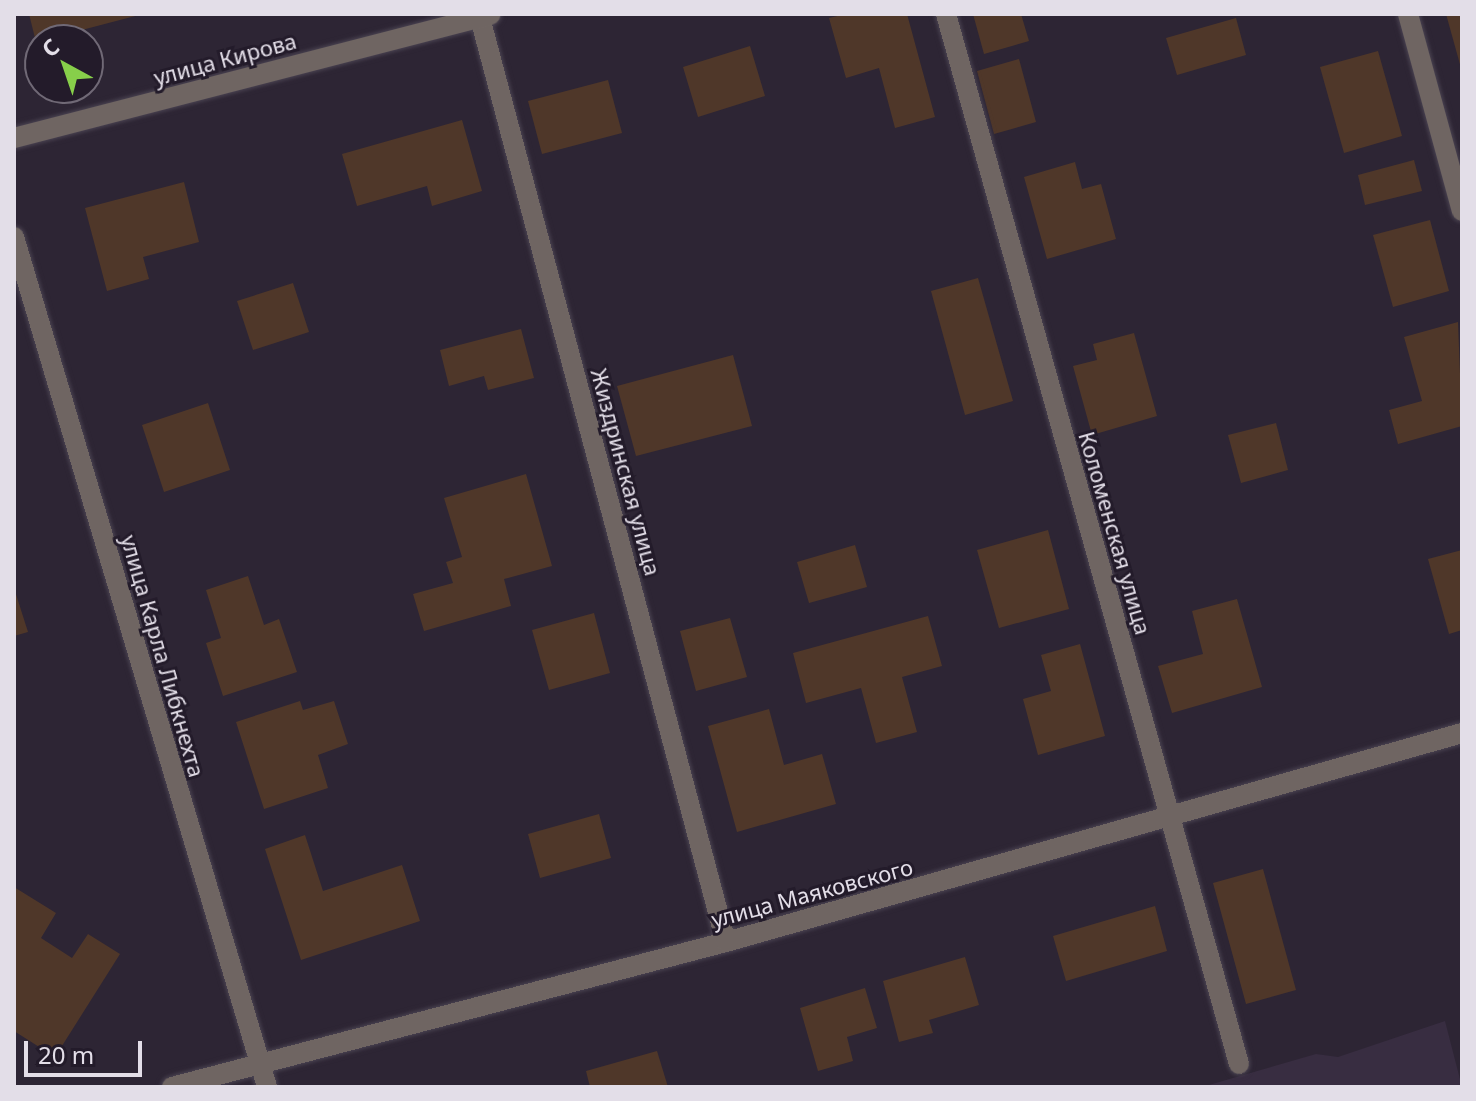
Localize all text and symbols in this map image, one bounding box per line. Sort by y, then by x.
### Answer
north arrow [24,24,104,104]
street label: улица Кирова [151,27,299,91]
text: С [35,31,65,63]
street label: Жиздринская улица [586,366,666,578]
street label: Коломенская улица [1073,428,1157,638]
street label: улица Карла Либкнехта [116,532,210,780]
street label: улица Маяковского [708,853,916,933]
scale bar [28,1025,146,1075]
text: 20 m [38,1038,94,1071]

